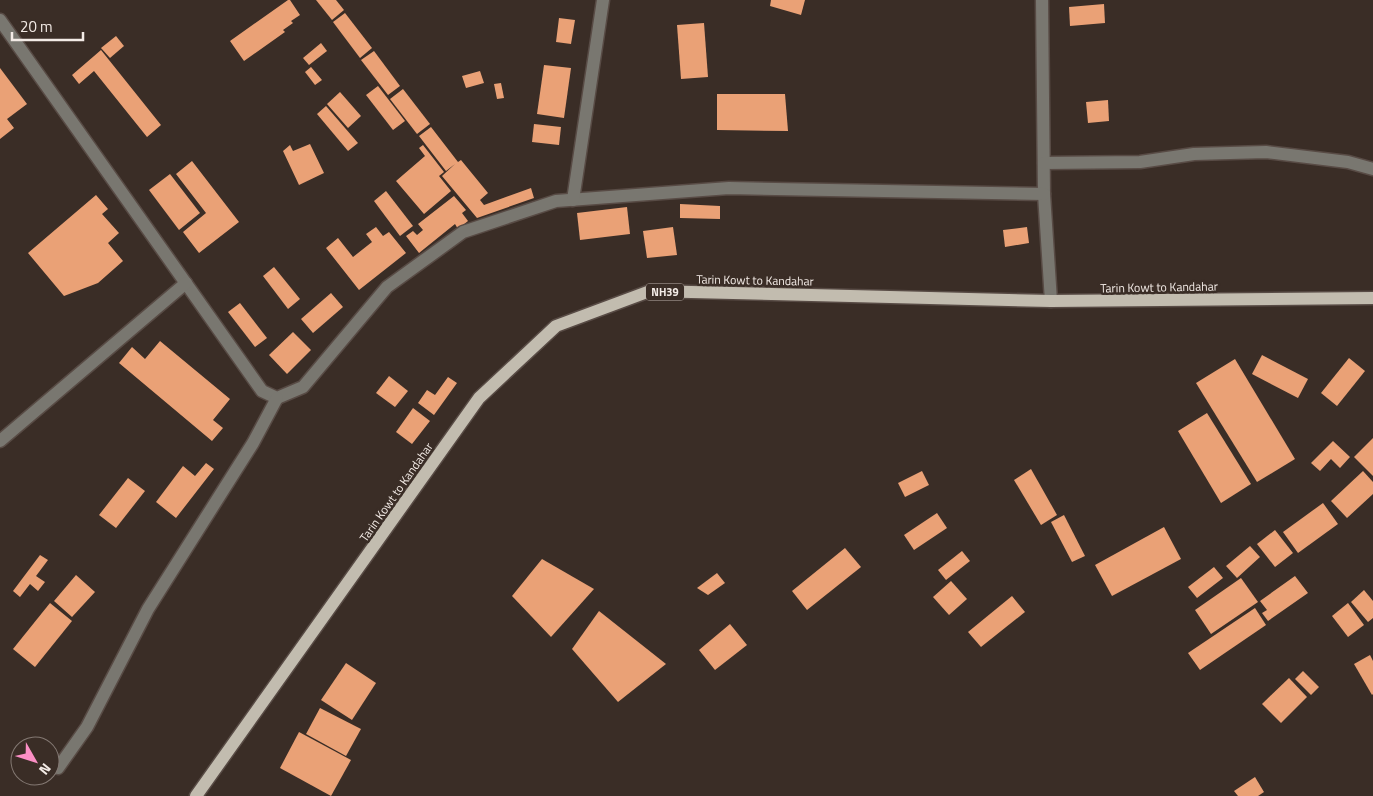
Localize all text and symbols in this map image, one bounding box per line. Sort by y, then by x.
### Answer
scale bar [12,10,84,42]
text: 20 m [20,15,53,38]
street label: Tarin Kowt to Kandahar [696,269,814,291]
street label: Tarin Kowt to Kandahar [1100,276,1218,298]
road number: NH39 [646,284,684,300]
street label: Tarin Kowt to Kandahar [355,438,437,546]
north arrow [10,736,60,786]
text: N [34,759,57,780]

